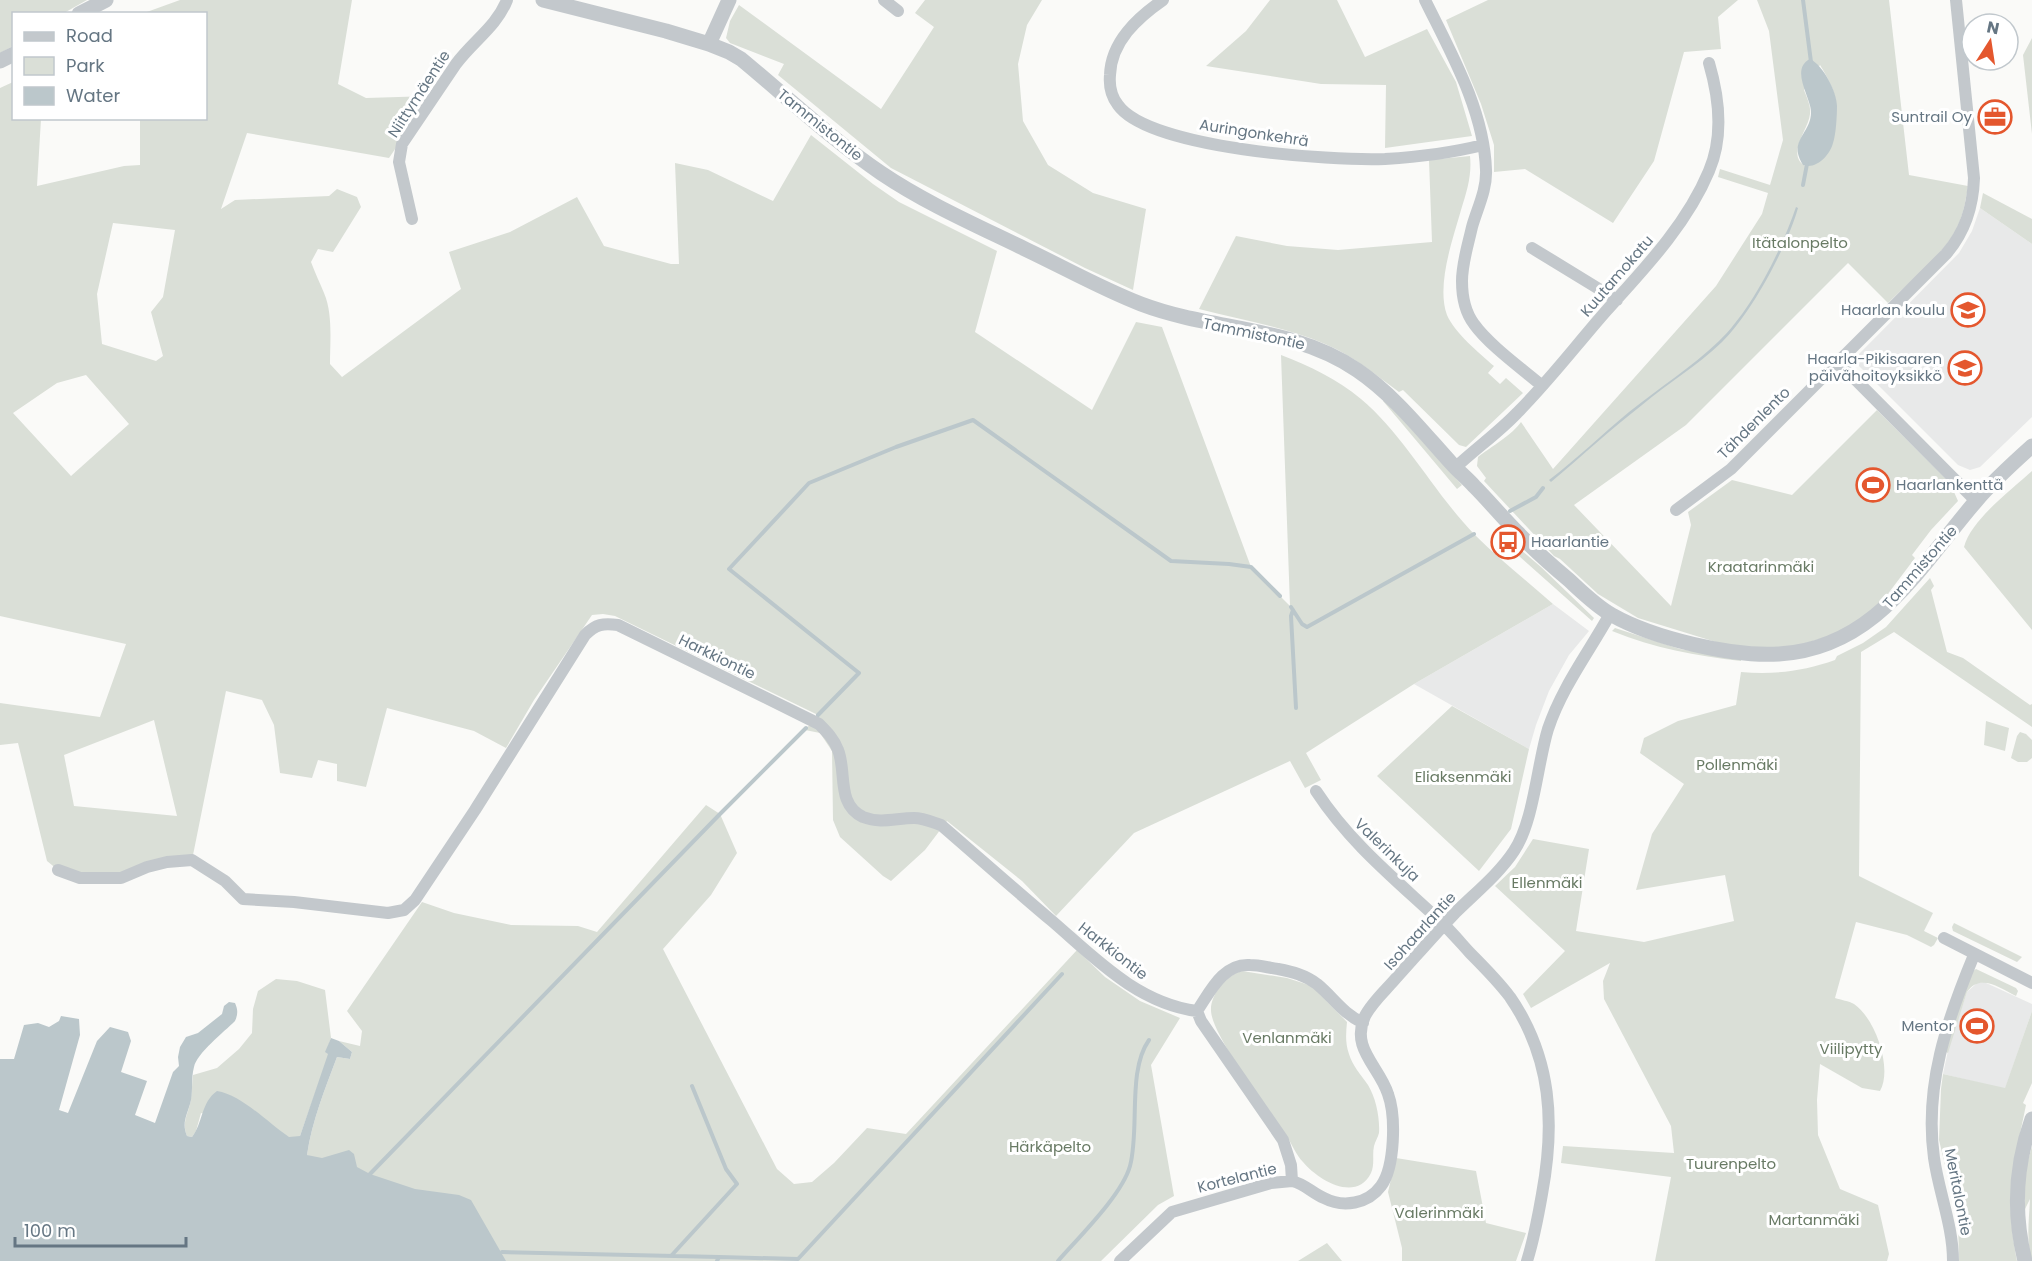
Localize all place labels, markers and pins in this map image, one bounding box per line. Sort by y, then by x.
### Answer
office icon: Suntrail Oy [1977,99,2013,135]
place label: Suntrail Oy [1891,106,1973,127]
school or university icon: Haarlan koulu [1950,292,1986,328]
place label: Haarlan koulu [1841,299,1945,320]
place label: Haarla-Pikisaaren päivähoitoyksikkö [1807,348,1942,386]
school or university icon: Haarla-Pikisaaren päivähoitoyksikkö [1947,350,1983,386]
sports icon: Haarlankenttä [1855,467,1891,503]
place label: Haarlankenttä [1896,474,2003,495]
bus stop icon: Haarlantie [1490,524,1526,560]
place label: Haarlantie [1531,531,1609,552]
sports icon: Mentor [1959,1008,1995,1044]
place label: Mentor [1902,1015,1954,1036]

